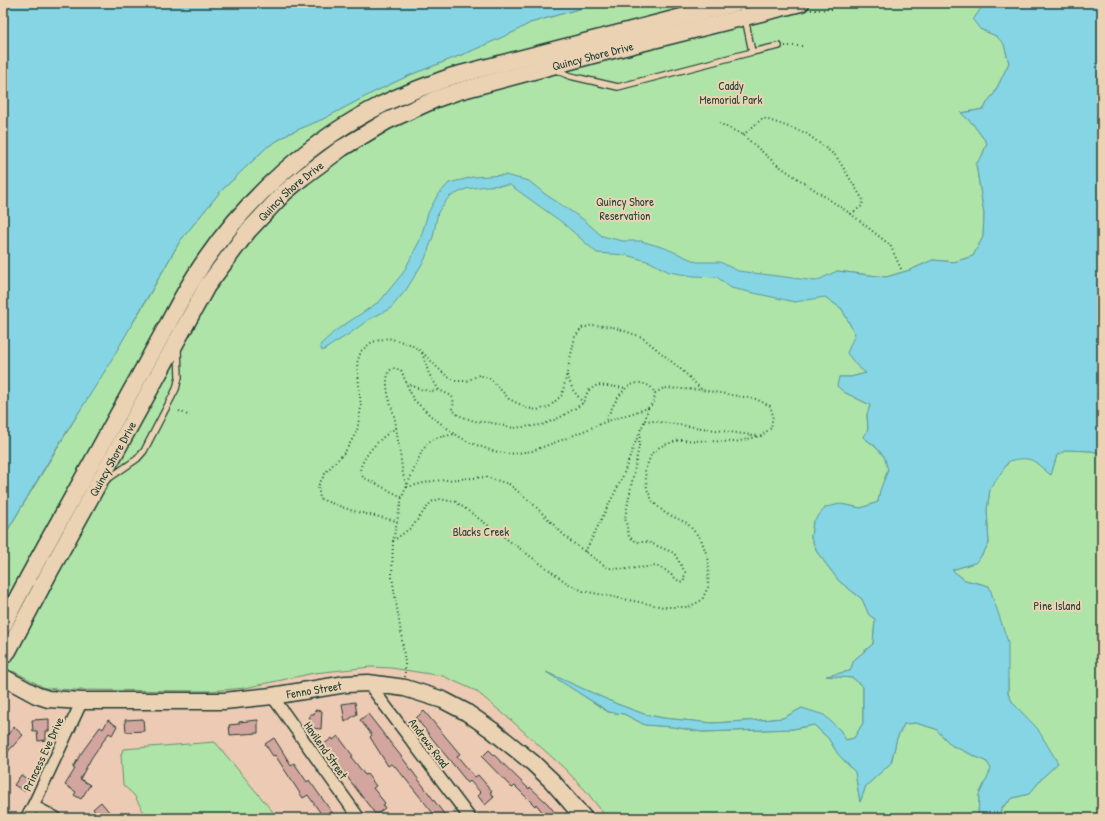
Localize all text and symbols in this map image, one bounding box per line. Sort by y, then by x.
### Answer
street label: Quincy Shore Drive [550,37,635,74]
park label: Caddy Memorial Park [700,77,762,108]
street label: Quincy Shore Drive [253,156,327,225]
park label: Quincy Shore Reservation [596,193,654,224]
street label: Quincy Shore Drive [84,418,140,499]
park label: Blacks Creek [453,523,509,540]
park label: Pine Island [1034,597,1081,614]
street label: Fenno Street [284,676,344,702]
street label: Princess Eve Drive [18,714,68,794]
street label: Andrews Road [405,715,453,772]
street label: Havilend Street [300,718,353,783]

